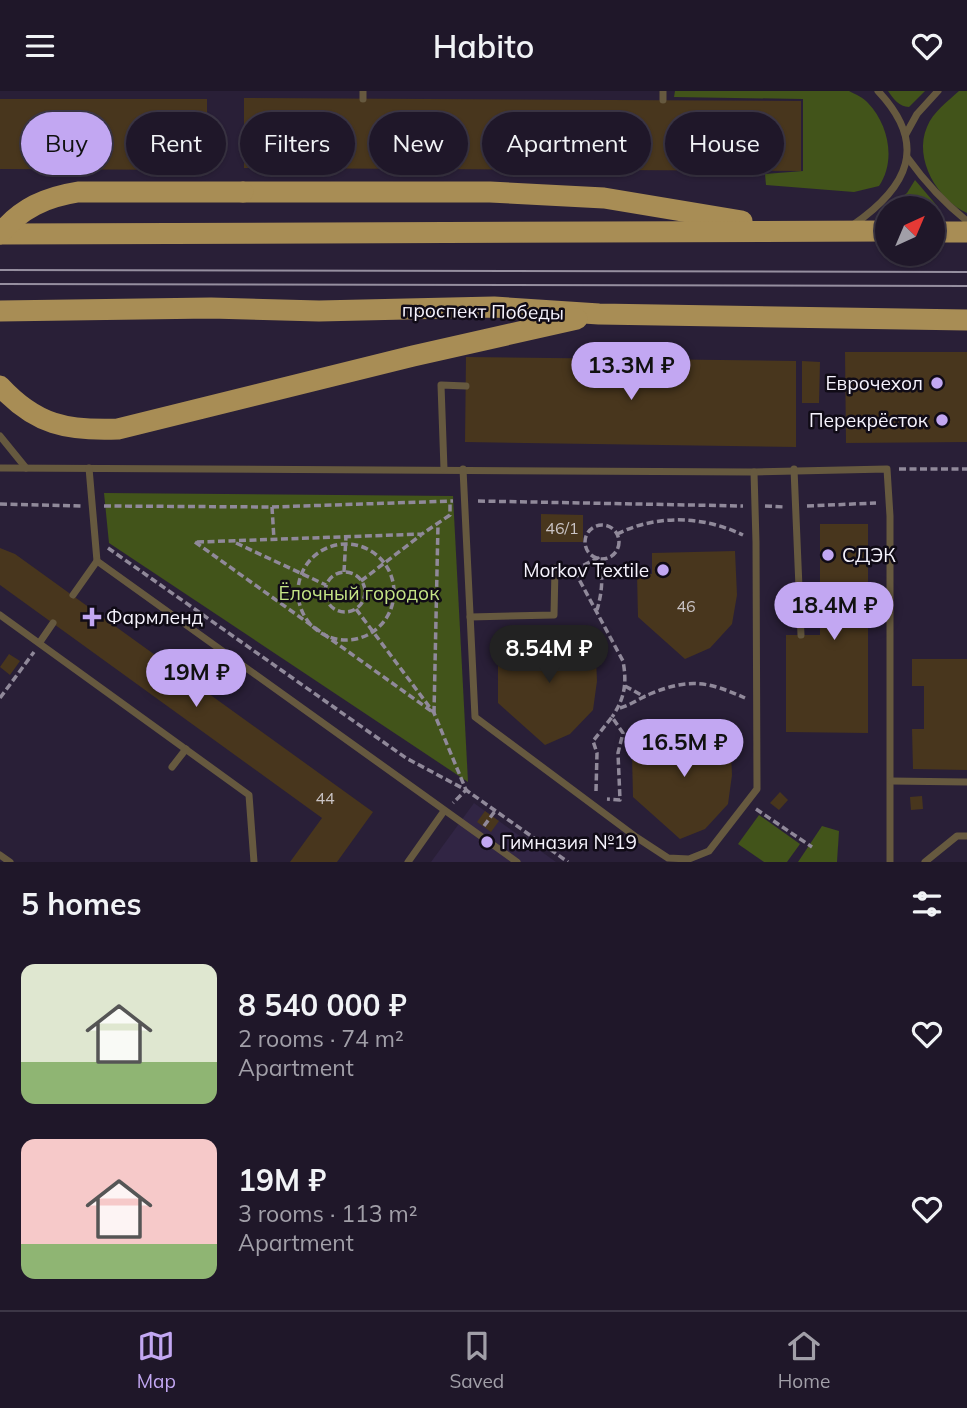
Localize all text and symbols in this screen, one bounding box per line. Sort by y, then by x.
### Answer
text: Habito [433,26,534,66]
icon: menu [21,27,59,65]
icon: heart [908,27,946,65]
chip: Buy [21,112,112,175]
chip: Rent [126,112,226,175]
chip: Filters [240,112,355,175]
chip: New [369,112,468,175]
chip: Apartment [482,112,651,175]
chip: House [665,112,784,175]
north arrow [875,196,945,266]
map controls [875,196,945,266]
street label: проспект Победы [402,298,564,324]
pin: 13.3M ₽ [566,343,696,402]
text: 13.3M ₽ [587,350,675,379]
place label: Еврочехол [825,371,923,395]
marker: Еврочехол [929,375,945,391]
place label: Перекрёсток [809,408,929,432]
marker: Перекрёсток [934,412,950,428]
house number: 46/1 [545,518,579,538]
place label: СДЭК [842,543,896,567]
marker: СДЭК [820,547,836,563]
place label: Morkov Textile [523,558,649,582]
marker: Morkov Textile [655,562,671,578]
park label: Ёлочный городок [279,581,440,605]
pin: 18.4M ₽ [769,582,899,642]
text: 18.4M ₽ [790,590,878,619]
house number: 46 [676,596,696,616]
place label: Фармленд [106,605,204,629]
marker: Фармленд [84,609,100,625]
pin: 8.54M ₽ [484,625,614,685]
text: 8.54M ₽ [505,633,593,662]
pin: 19M ₽ [147,649,245,709]
text: 19M ₽ [162,657,230,686]
pin: 16.5M ₽ [619,719,749,779]
text: 16.5M ₽ [640,727,728,756]
house number: 44 [315,788,335,808]
place label: Гимназия №19 [501,830,637,854]
marker: Гимназия №19 [479,834,495,850]
text: 5 homes [21,885,142,923]
icon: filters [908,885,946,923]
text: 8 540 000 ₽ [238,986,407,1024]
icon: home [77,992,161,1076]
icon: heart [908,1015,946,1053]
text: 2 rooms · 74 m² [238,1024,404,1053]
text: Apartment [238,1053,354,1082]
text: 19M ₽ [238,1161,326,1199]
icon: home [77,1167,161,1251]
icon: heart [908,1190,946,1228]
text: 3 rooms · 113 m² [238,1199,418,1228]
text: Apartment [238,1228,354,1257]
tab: Map [137,1327,176,1393]
tab: Saved [449,1327,504,1393]
tab: Home [778,1327,830,1393]

